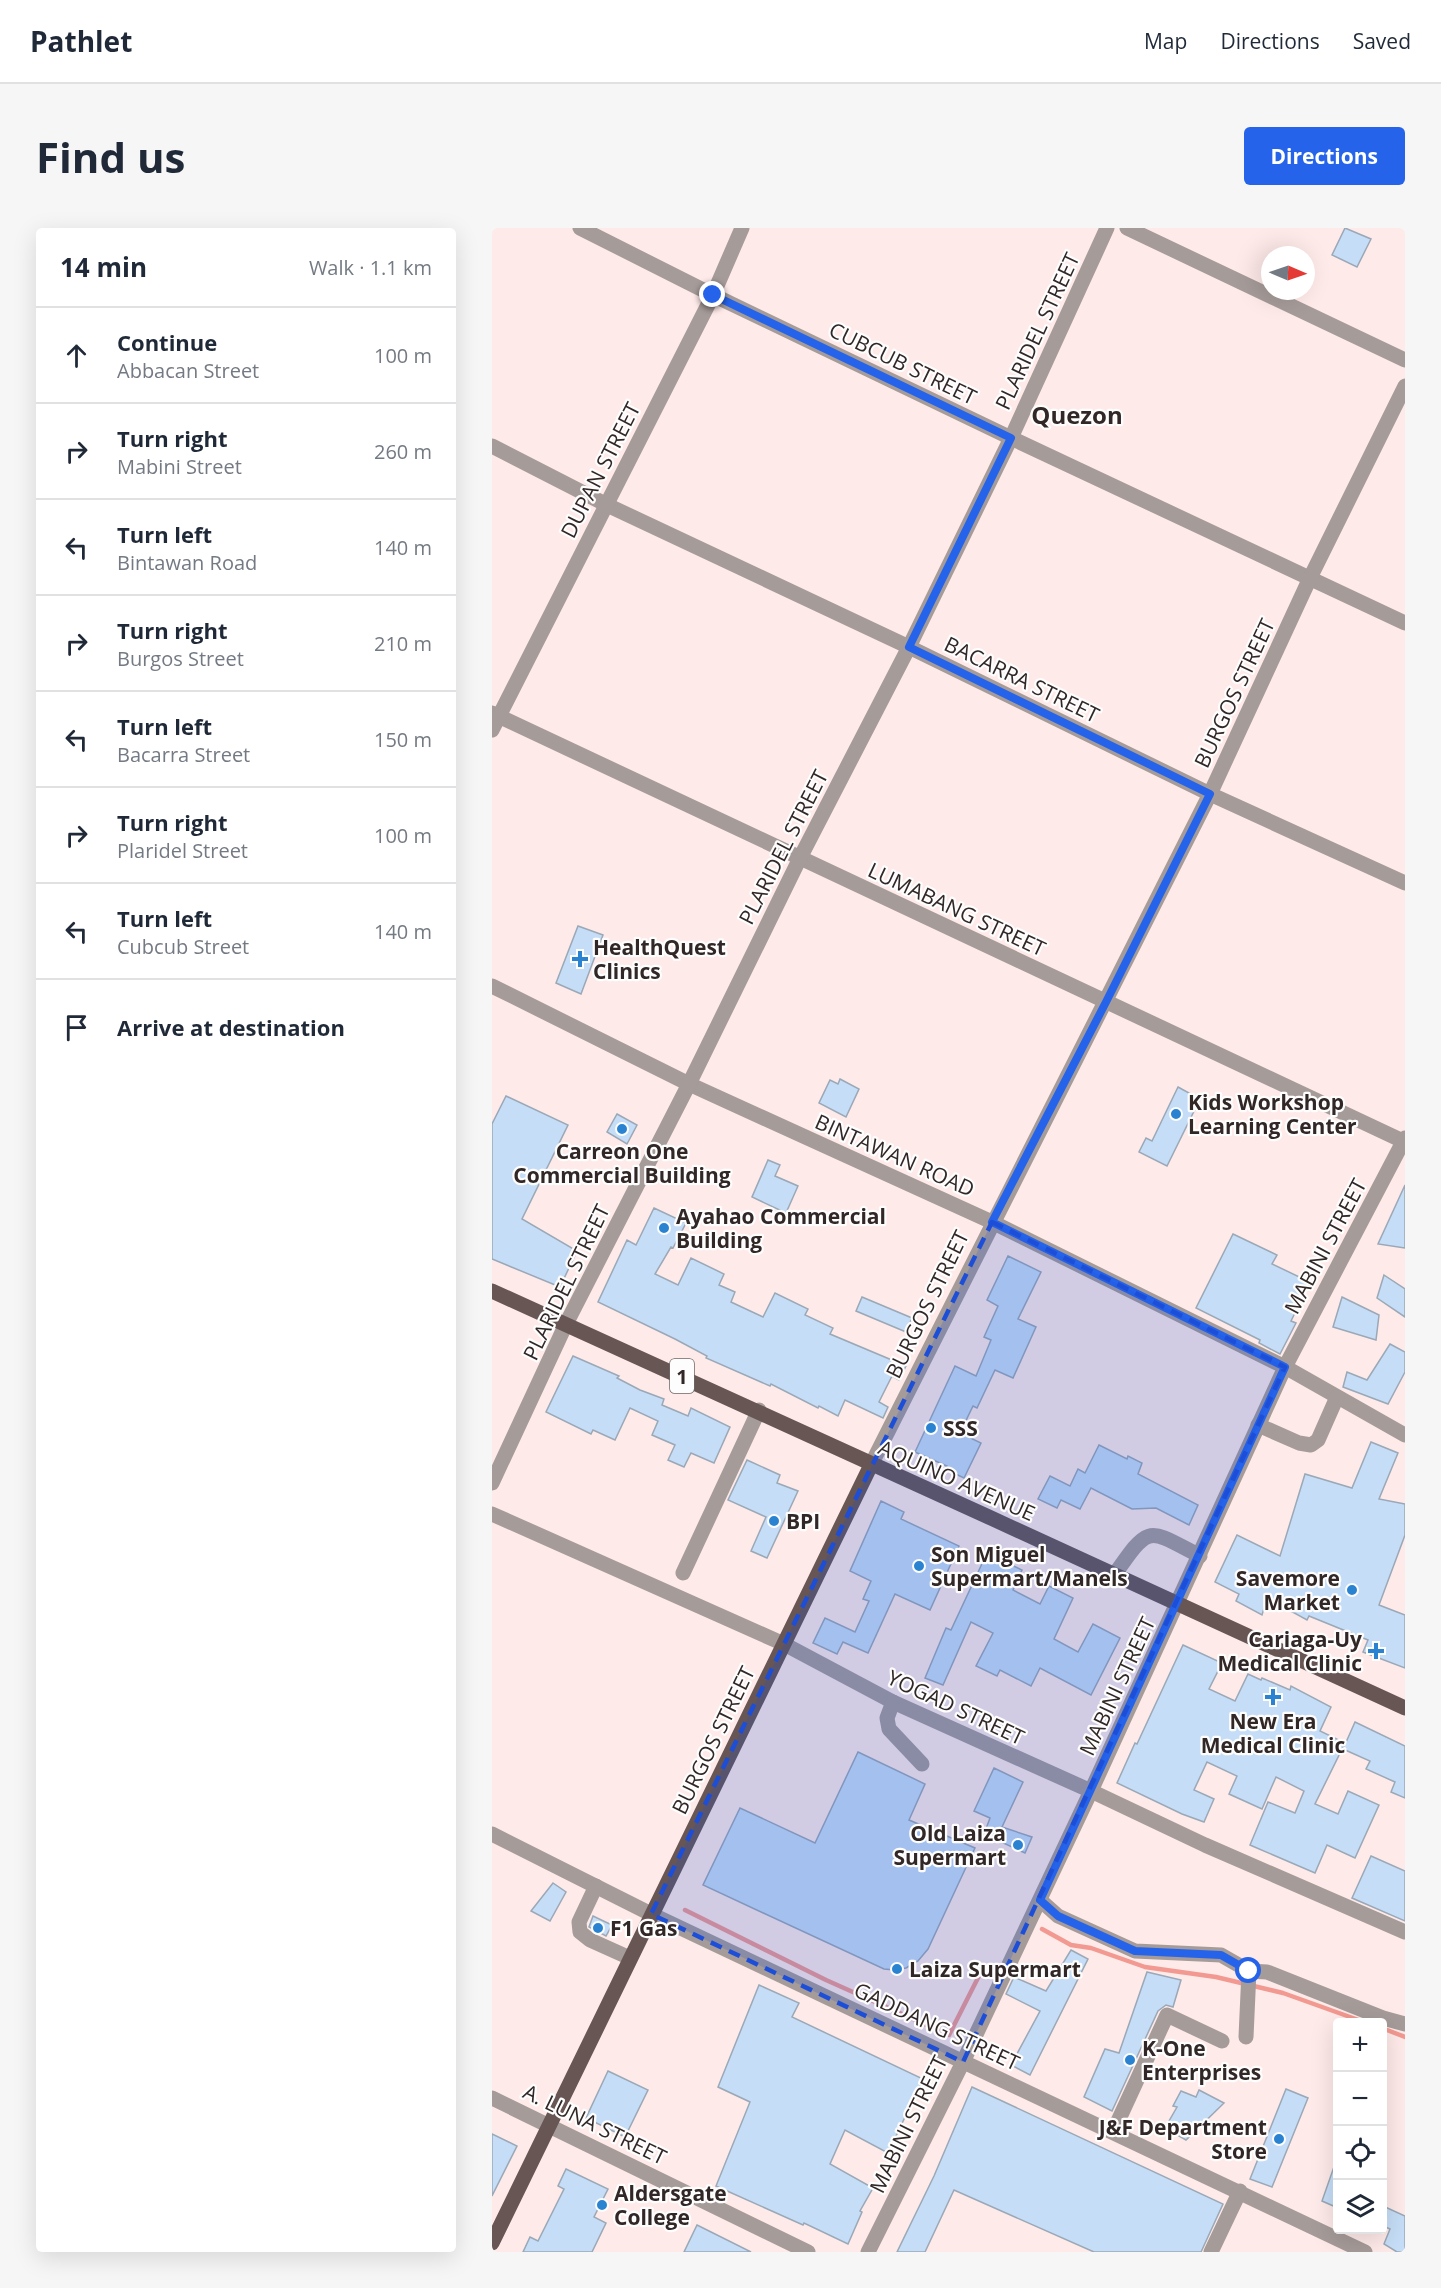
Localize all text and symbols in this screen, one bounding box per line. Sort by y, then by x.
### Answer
text: Pathlet [30,22,132,60]
text: Map [1144,27,1187,55]
text: Directions [1220,27,1320,55]
text: Saved [1353,27,1411,55]
button: Directions [1244,127,1405,185]
text: Find us [36,128,185,185]
north arrow [1261,246,1315,300]
street label: PLARIDEL STREET [988,248,1086,414]
text: 14 min [60,249,147,285]
text: Walk · 1.1 km [309,254,432,281]
route end [699,281,725,307]
street label: CUBCUB STREET [825,315,982,411]
text: Continue [117,327,217,357]
icon: ahead [60,339,93,372]
text: 100 m [374,342,432,369]
text: Abbacan Street [117,357,259,384]
street label: DUPAN STREET [554,397,646,543]
district label: Quezon [1031,398,1123,431]
text: Turn right [117,423,228,453]
icon: right [60,435,93,468]
text: 260 m [374,438,432,465]
text: Mabini Street [117,453,242,480]
text: Turn left [117,519,212,549]
icon: left [60,531,93,564]
text: 140 m [374,534,432,561]
text: Bintawan Road [117,549,257,576]
street label: BURGOS STREET [1187,614,1281,772]
text: Turn right [117,615,228,645]
icon: right [60,627,93,660]
street label: BACARRA STREET [940,629,1104,729]
text: 210 m [374,630,432,657]
text: Burgos Street [117,645,244,672]
text: Turn left [117,711,212,741]
icon: left [60,723,93,756]
text: 150 m [374,726,432,753]
text: Bacarra Street [117,741,250,768]
street label: PLARIDEL STREET [732,765,834,929]
text: Turn right [117,807,228,837]
icon: right [60,819,93,852]
text: 100 m [374,822,432,849]
text: Plaridel Street [117,837,248,864]
street label: LUMABANG STREET [864,856,1051,963]
text: Turn left [117,903,212,933]
icon: left [60,915,93,948]
text: 140 m [374,918,432,945]
text: Cubcub Street [117,933,249,960]
place label: HealthQuest Clinics [593,933,726,985]
marker: HealthQuest Clinics [571,950,589,968]
icon: arrive [60,1011,93,1044]
text: Arrive at destination [117,1012,345,1042]
place label: Kids Workshop Learning Center [1188,1088,1357,1140]
street label: BINTAWAN ROAD [811,1107,979,1203]
marker: Kids Workshop Learning Center [1169,1107,1183,1121]
marker: Carreon One Commercial Building [615,1122,629,1136]
place label: Carreon One Commercial Building [513,1137,731,1189]
street label: MABINI STREET [1278,1173,1373,1319]
street label: PLARIDEL STREET [516,1199,616,1365]
place label: Ayahao Commercial Building [676,1202,886,1254]
marker: Ayahao Commercial Building [657,1221,671,1235]
street label: BURGOS STREET [879,1225,975,1383]
road number: 1 [670,1359,694,1393]
place label: SSS [943,1414,978,1442]
marker: SSS [924,1421,938,1435]
street label: AQUINO AVENUE [874,1433,1040,1527]
place label: BPI [786,1507,820,1535]
marker: BPI [767,1514,781,1528]
place label: Son Miguel Supermart/Manels [931,1540,1128,1592]
marker: Son Miguel Supermart/Manels [912,1559,926,1573]
place label: Savemore Market [1236,1564,1340,1616]
marker: Savemore Market [1345,1583,1359,1597]
street label: MABINI STREET [1073,1612,1161,1760]
place label: Cariaga-Uy Medical Clinic [1218,1625,1362,1677]
marker: Cariaga-Uy Medical Clinic [1367,1642,1385,1660]
street label: BURGOS STREET [665,1661,761,1819]
street label: YOGAD STREET [883,1663,1029,1751]
marker: New Era Medical Clinic [1264,1688,1282,1706]
place label: New Era Medical Clinic [1201,1707,1345,1759]
place label: Old Laiza Supermart [893,1819,1006,1871]
marker: Old Laiza Supermart [1011,1838,1025,1852]
place label: F1 Gas [610,1914,677,1942]
marker: F1 Gas [591,1921,605,1935]
place label: Laiza Supermart [909,1955,1081,1983]
route start [1235,1957,1261,1983]
marker: Laiza Supermart [890,1962,904,1976]
street label: GADDANG STREET [850,1975,1025,2077]
map controls [1333,2018,1387,2234]
button: + [1333,2018,1387,2072]
place label: K-One Enterprises [1142,2034,1261,2086]
street label: MABINI STREET [863,2050,954,2197]
marker: K-One Enterprises [1123,2053,1137,2067]
button: − [1333,2072,1387,2126]
street label: A. LUNA STREET [519,2077,672,2171]
place label: J&F Department Store [1097,2113,1267,2165]
button: locate [1333,2126,1387,2180]
marker: J&F Department Store [1272,2132,1286,2146]
place label: Aldersgate College [614,2179,727,2231]
button: layers [1333,2180,1387,2234]
marker: Aldersgate College [595,2198,609,2212]

